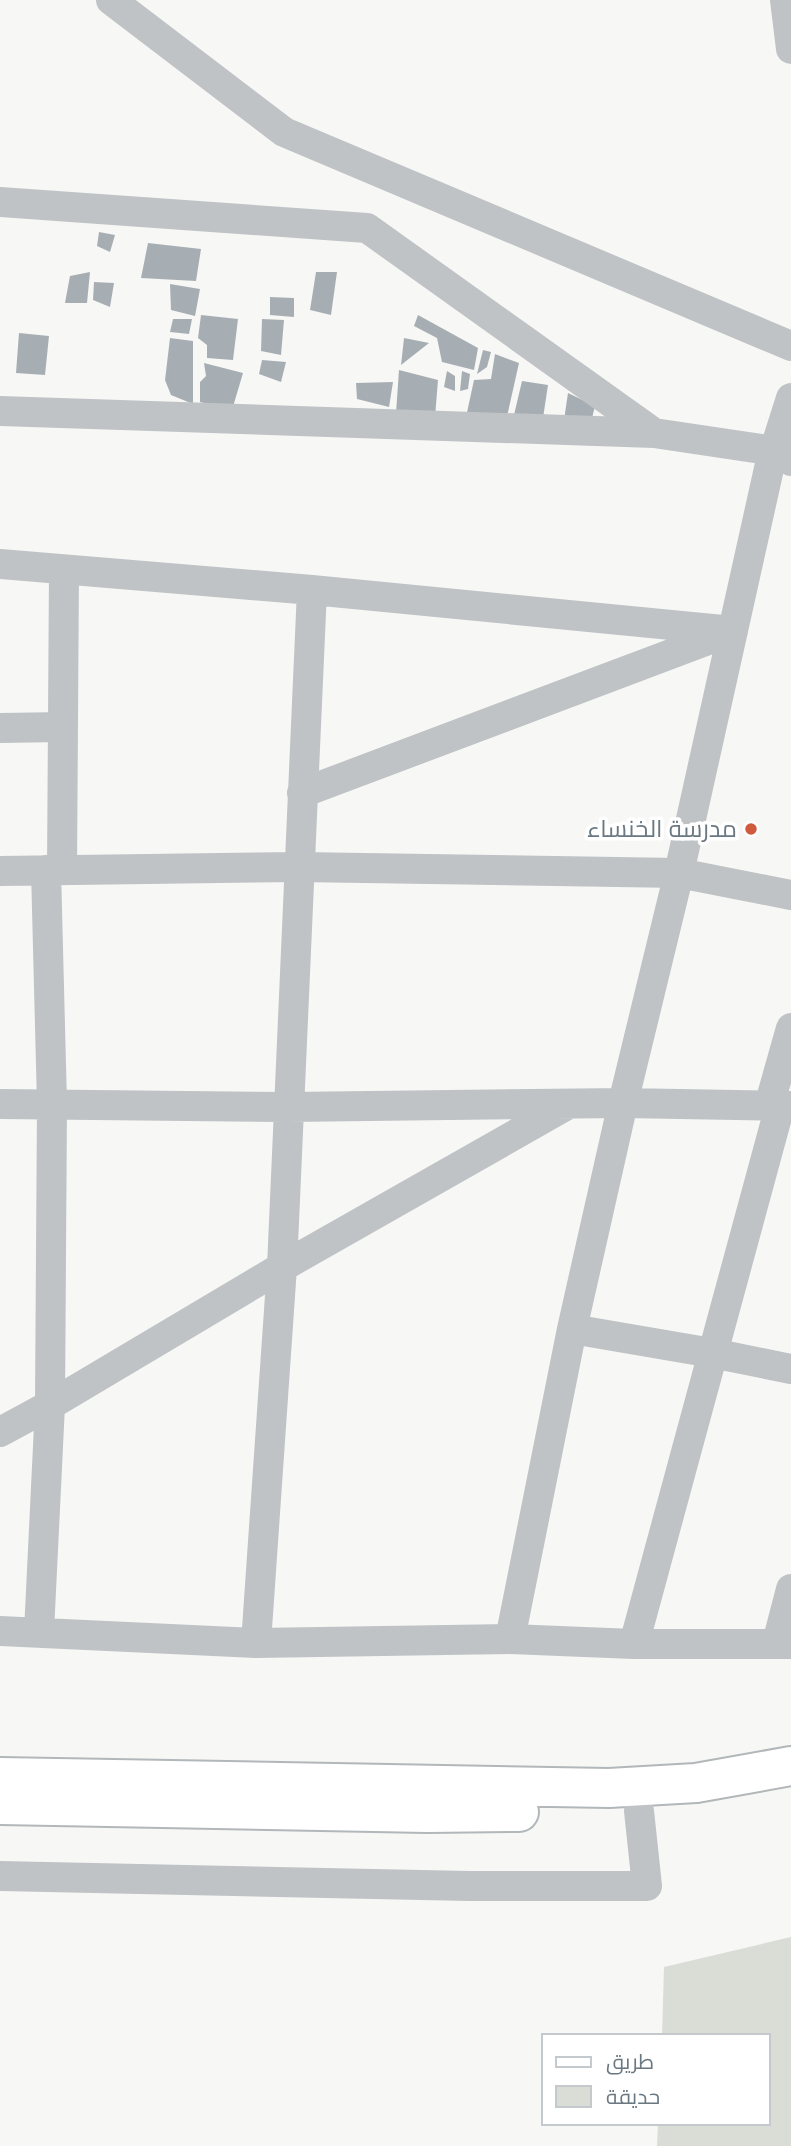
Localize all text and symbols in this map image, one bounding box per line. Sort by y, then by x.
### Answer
place label: مدرسة الخنساء [587,815,737,844]
marker: مدرسة الخنساء [743,821,759,837]
legend [542,2034,770,2125]
text: طريق [606,2050,654,2075]
text: حديقة [606,2085,660,2110]

